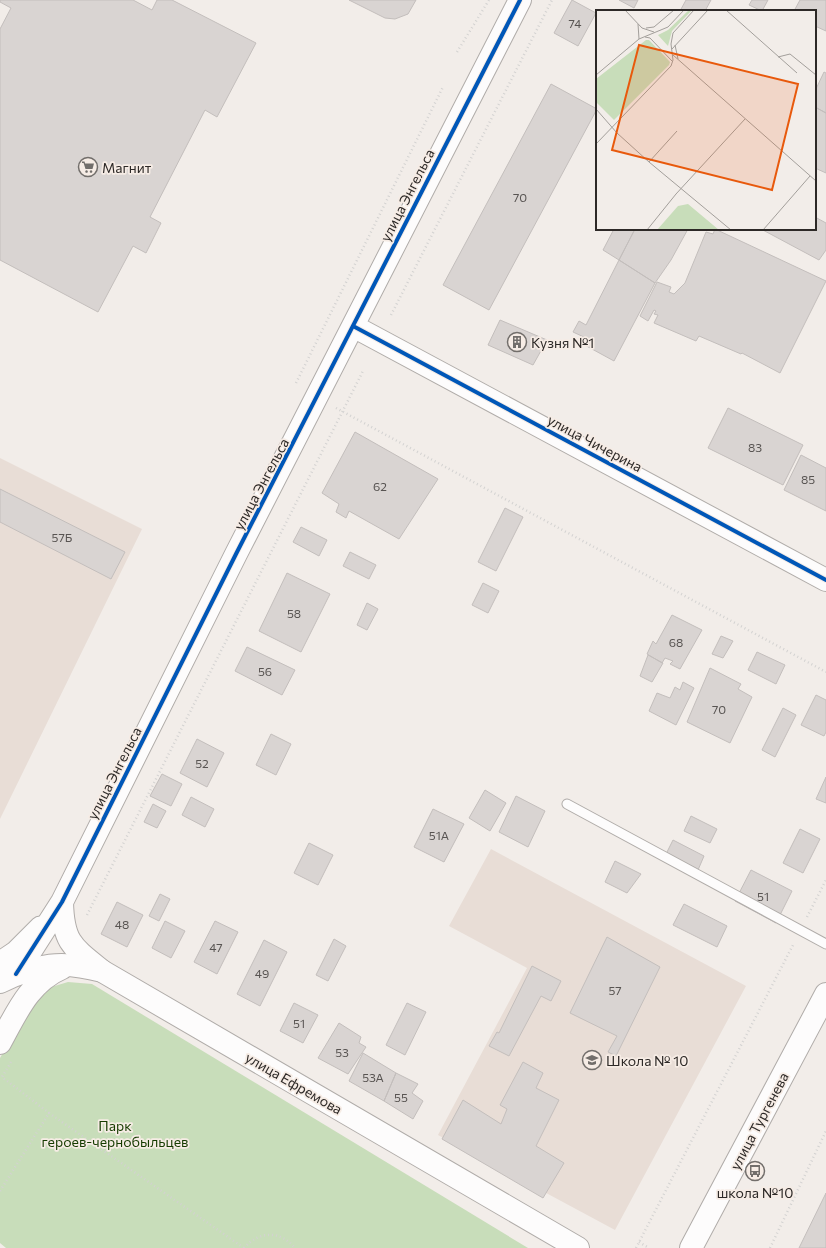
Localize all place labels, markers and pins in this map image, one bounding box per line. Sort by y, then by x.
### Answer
supermarket icon: Магнит [77,156,99,178]
place label: Магнит [102,159,152,176]
building icon: Кузня №1 [506,331,528,353]
place label: Кузня №1 [531,334,594,351]
school or university icon: Школа № 10 [581,1049,603,1071]
place label: Школа № 10 [606,1052,688,1069]
bus stop icon: школа №10 [744,1160,766,1182]
place label: школа №10 [717,1184,793,1201]

